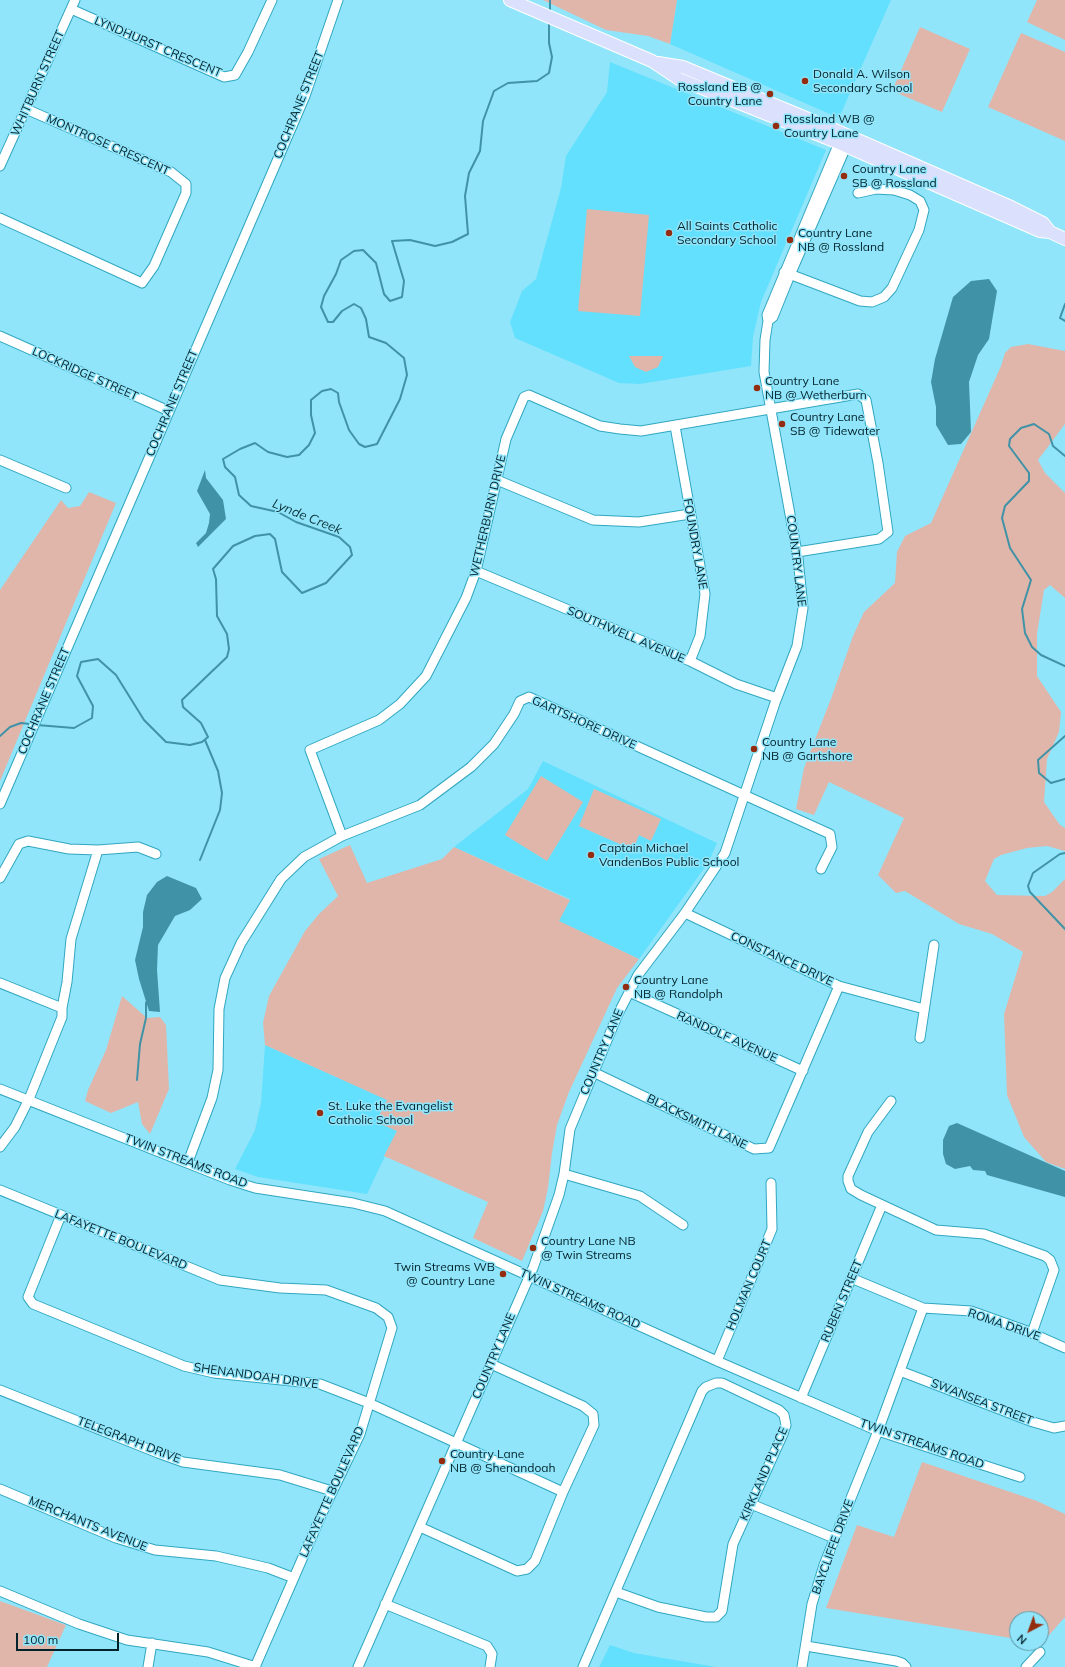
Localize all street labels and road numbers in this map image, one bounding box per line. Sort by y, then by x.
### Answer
street label: LYNDHURST CRESCENT [92,14,224,80]
street label: WHITBURN STREET [8,28,68,138]
street label: COCHRANE STREET [271,49,327,161]
street label: MONTROSE CRESCENT [44,111,172,179]
street label: LOCKRIDGE STREET [30,344,140,404]
street label: COCHRANE STREET [143,347,201,459]
street label: WETHERBURN DRIVE [467,453,509,579]
street label: FOUNDRY LANE [680,497,710,591]
street label: COUNTRY LANE [783,514,809,608]
street label: SOUTHWELL AVENUE [565,604,687,666]
street label: COCHRANE STREET [15,645,73,757]
street label: GARTSHORE DRIVE [530,693,638,753]
street label: CONSTANCE DRIVE [728,929,836,989]
street label: COUNTRY LANE [577,1007,627,1097]
street label: RANDOLF AVENUE [674,1008,780,1066]
street label: BLACKSMITH LANE [644,1091,750,1153]
street label: TWIN STREAMS ROAD [122,1131,250,1191]
street label: LAFAYETTE BOULEVARD [53,1207,189,1273]
street label: HOLMAN COURT [723,1237,775,1333]
street label: RUBEN STREET [818,1257,866,1345]
street label: TWIN STREAMS ROAD [517,1266,643,1332]
street label: ROMA DRIVE [966,1306,1042,1344]
street label: COUNTRY LANE [469,1311,519,1401]
street label: SHENANDOAH DRIVE [193,1360,319,1392]
street label: SWANSEA STREET [929,1376,1035,1428]
street label: TELEGRAPH DRIVE [75,1414,183,1466]
street label: TWIN STREAMS ROAD [858,1416,986,1472]
street label: LAFAYETTE BOULEVARD [297,1424,367,1560]
street label: KIRKLAND PLACE [737,1425,791,1523]
street label: MERCHANTS AVENUE [27,1494,149,1554]
street label: BAYCLIFFE DRIVE [809,1497,857,1597]

